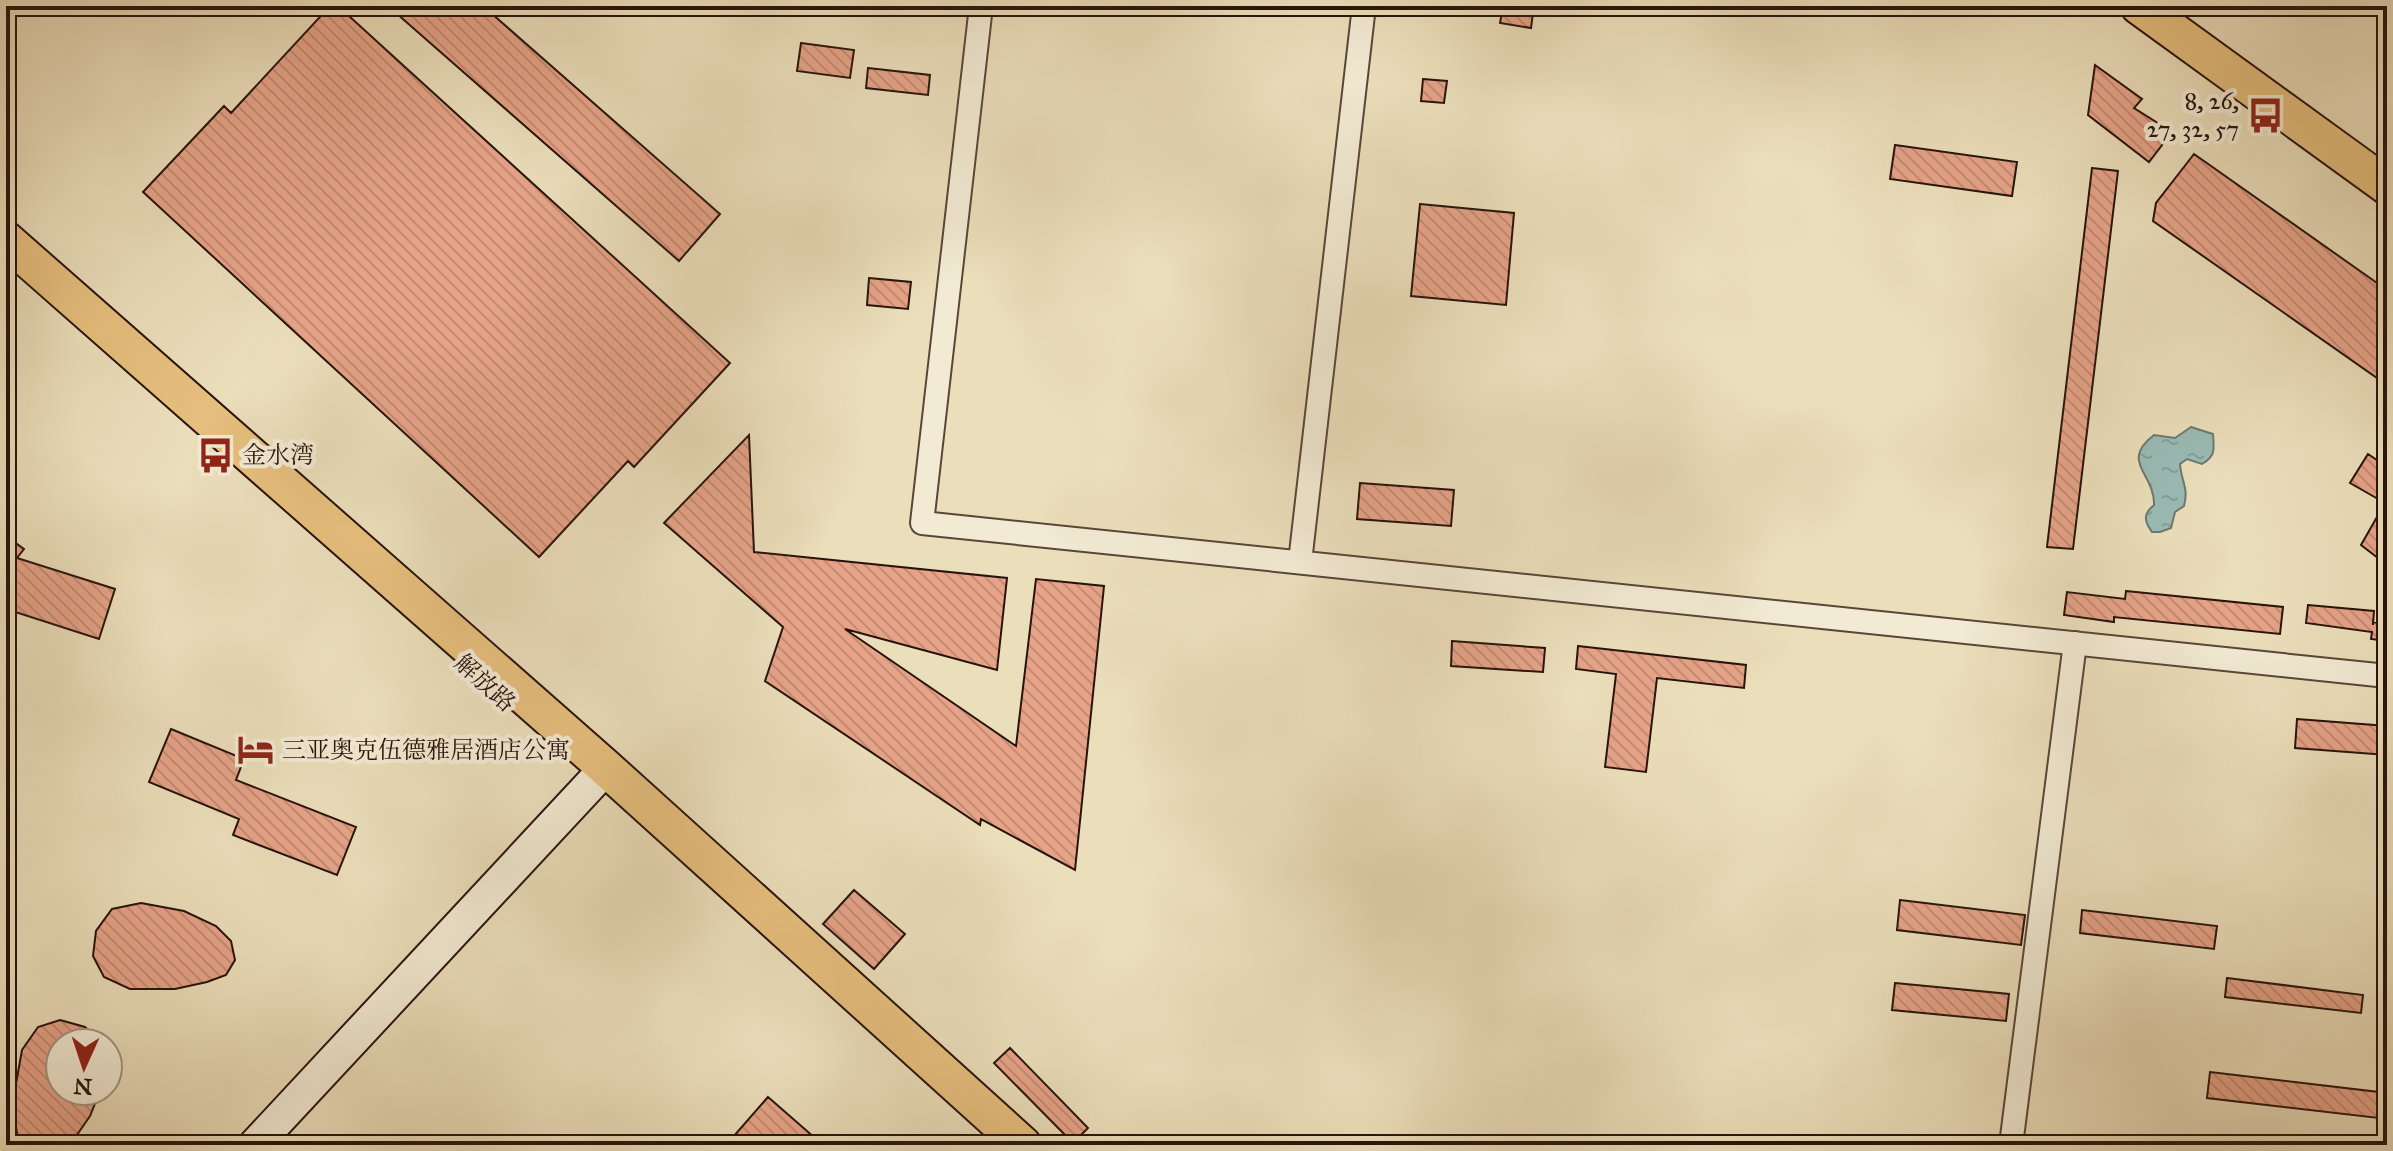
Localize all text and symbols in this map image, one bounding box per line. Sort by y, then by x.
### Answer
place label: 8, 26, 27, 32, 57 [2147,86,2239,144]
bus stop icon: 8, 26, 27, 32, 57 [2246,96,2284,134]
bus stop icon: 金水湾 [197,436,235,474]
place label: 金水湾 [242,440,314,470]
street label: 解放路 [448,648,522,718]
hotel icon: 三亚奥克伍德雅居酒店公寓 [237,731,275,769]
place label: 三亚奥克伍德雅居酒店公寓 [282,735,570,765]
north arrow [44,1027,124,1107]
text: N [73,1072,93,1100]

